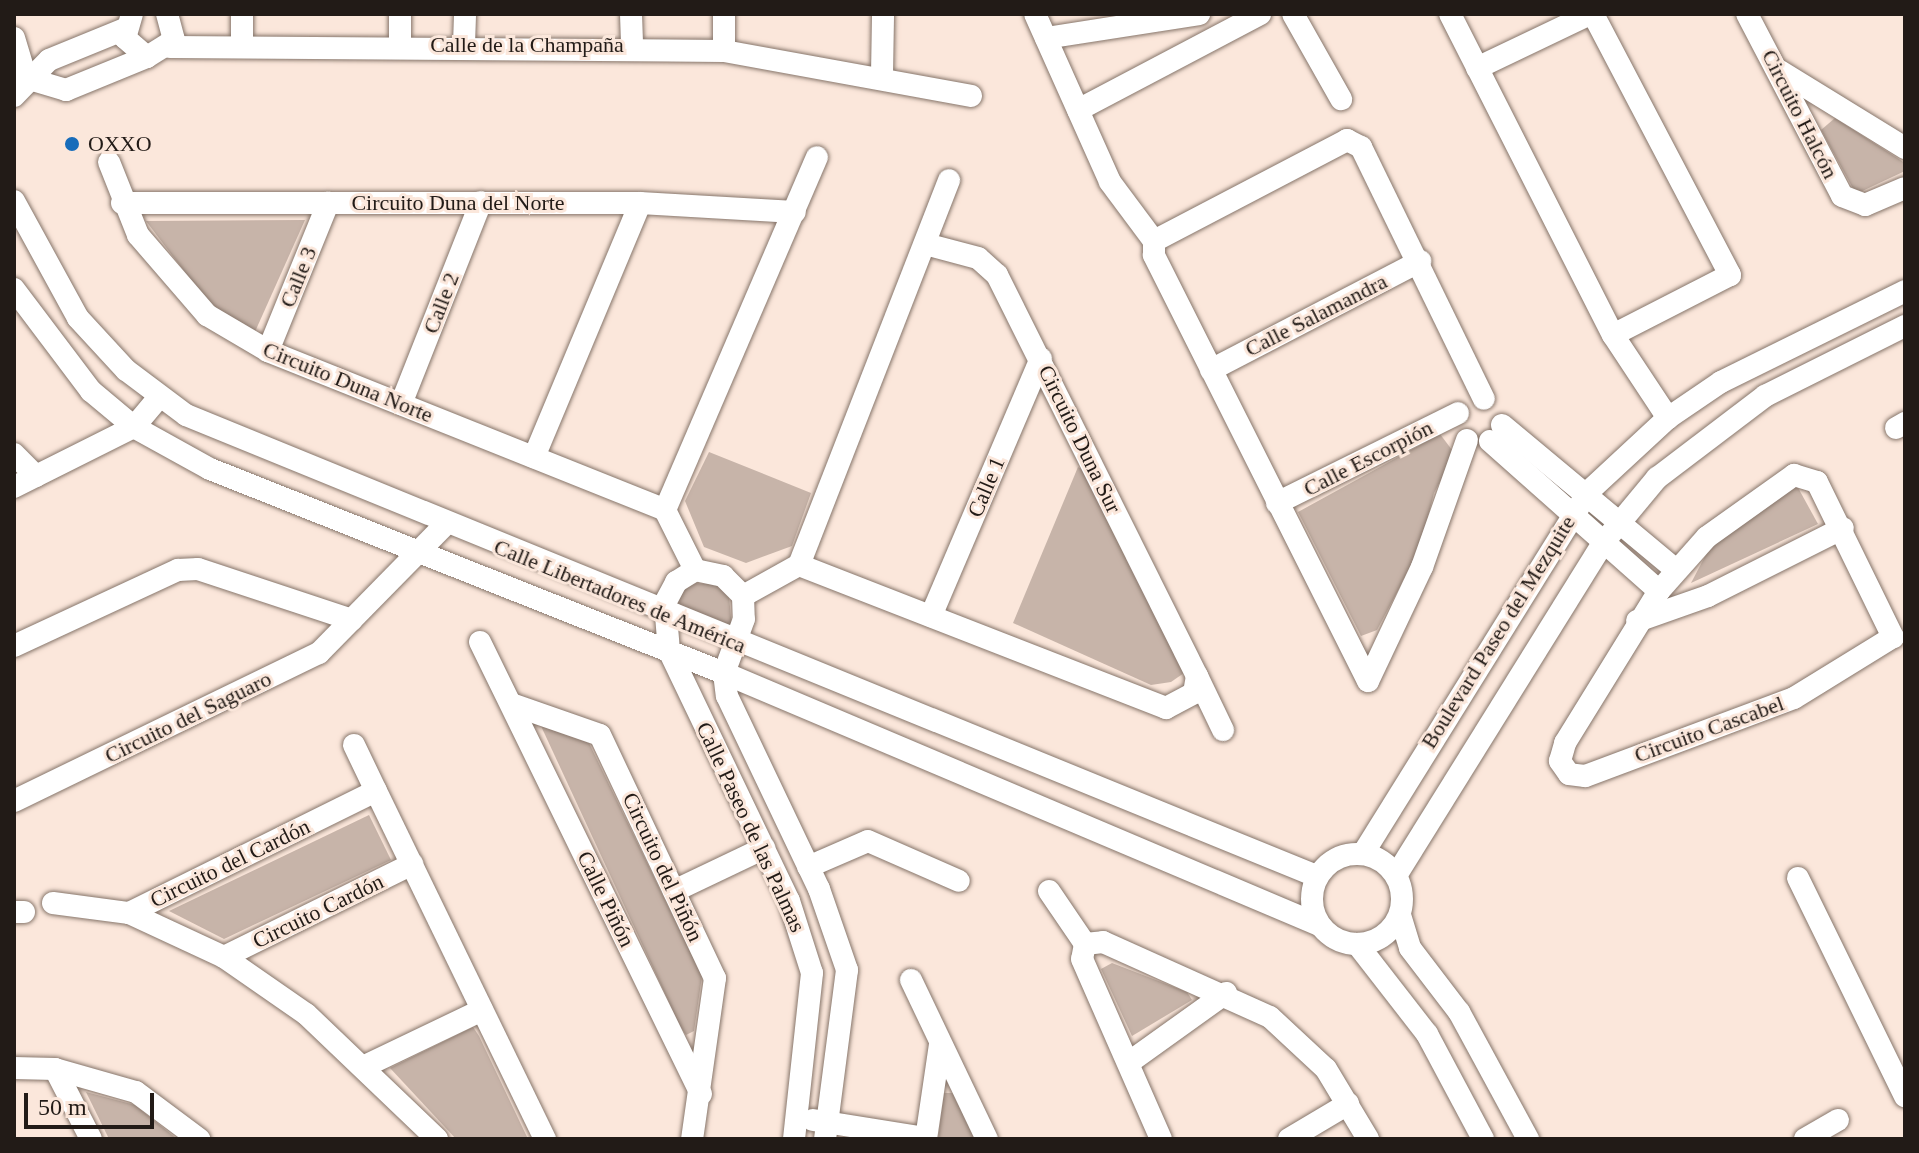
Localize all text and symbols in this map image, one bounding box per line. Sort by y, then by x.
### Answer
street label: Calle de la Champaña [430,32,624,58]
street label: Circuito Halcón [1756,45,1844,183]
place label: OXXO [88,131,152,157]
marker: OXXO [63,135,81,153]
street label: Circuito Duna del Norte [351,190,565,216]
street label: Calle 3 [274,243,322,311]
street label: Calle Salamandra [1241,268,1391,362]
street label: Calle 2 [417,269,465,337]
street label: Circuito Duna Norte [259,336,437,428]
street label: Circuito Duna Sur [1033,361,1127,517]
street label: Calle Escorpión [1299,414,1437,502]
street label: Calle 1 [962,453,1010,521]
street label: Boulevard Paseo del Mezquite [1415,511,1581,753]
street label: Calle Libertadores de América [490,533,750,659]
street label: Circuito del Saguaro [100,665,276,769]
street label: Circuito Cascabel [1631,690,1787,768]
street label: Calle Paseo de las Palmas [691,718,811,936]
street label: Circuito del Piñón [617,788,709,946]
street label: Circuito del Cardón [146,813,314,913]
street label: Calle Piñón [571,847,641,951]
street label: Circuito Cardón [248,868,388,954]
scale bar [28,1077,158,1127]
text: 50 m [38,1094,87,1120]

